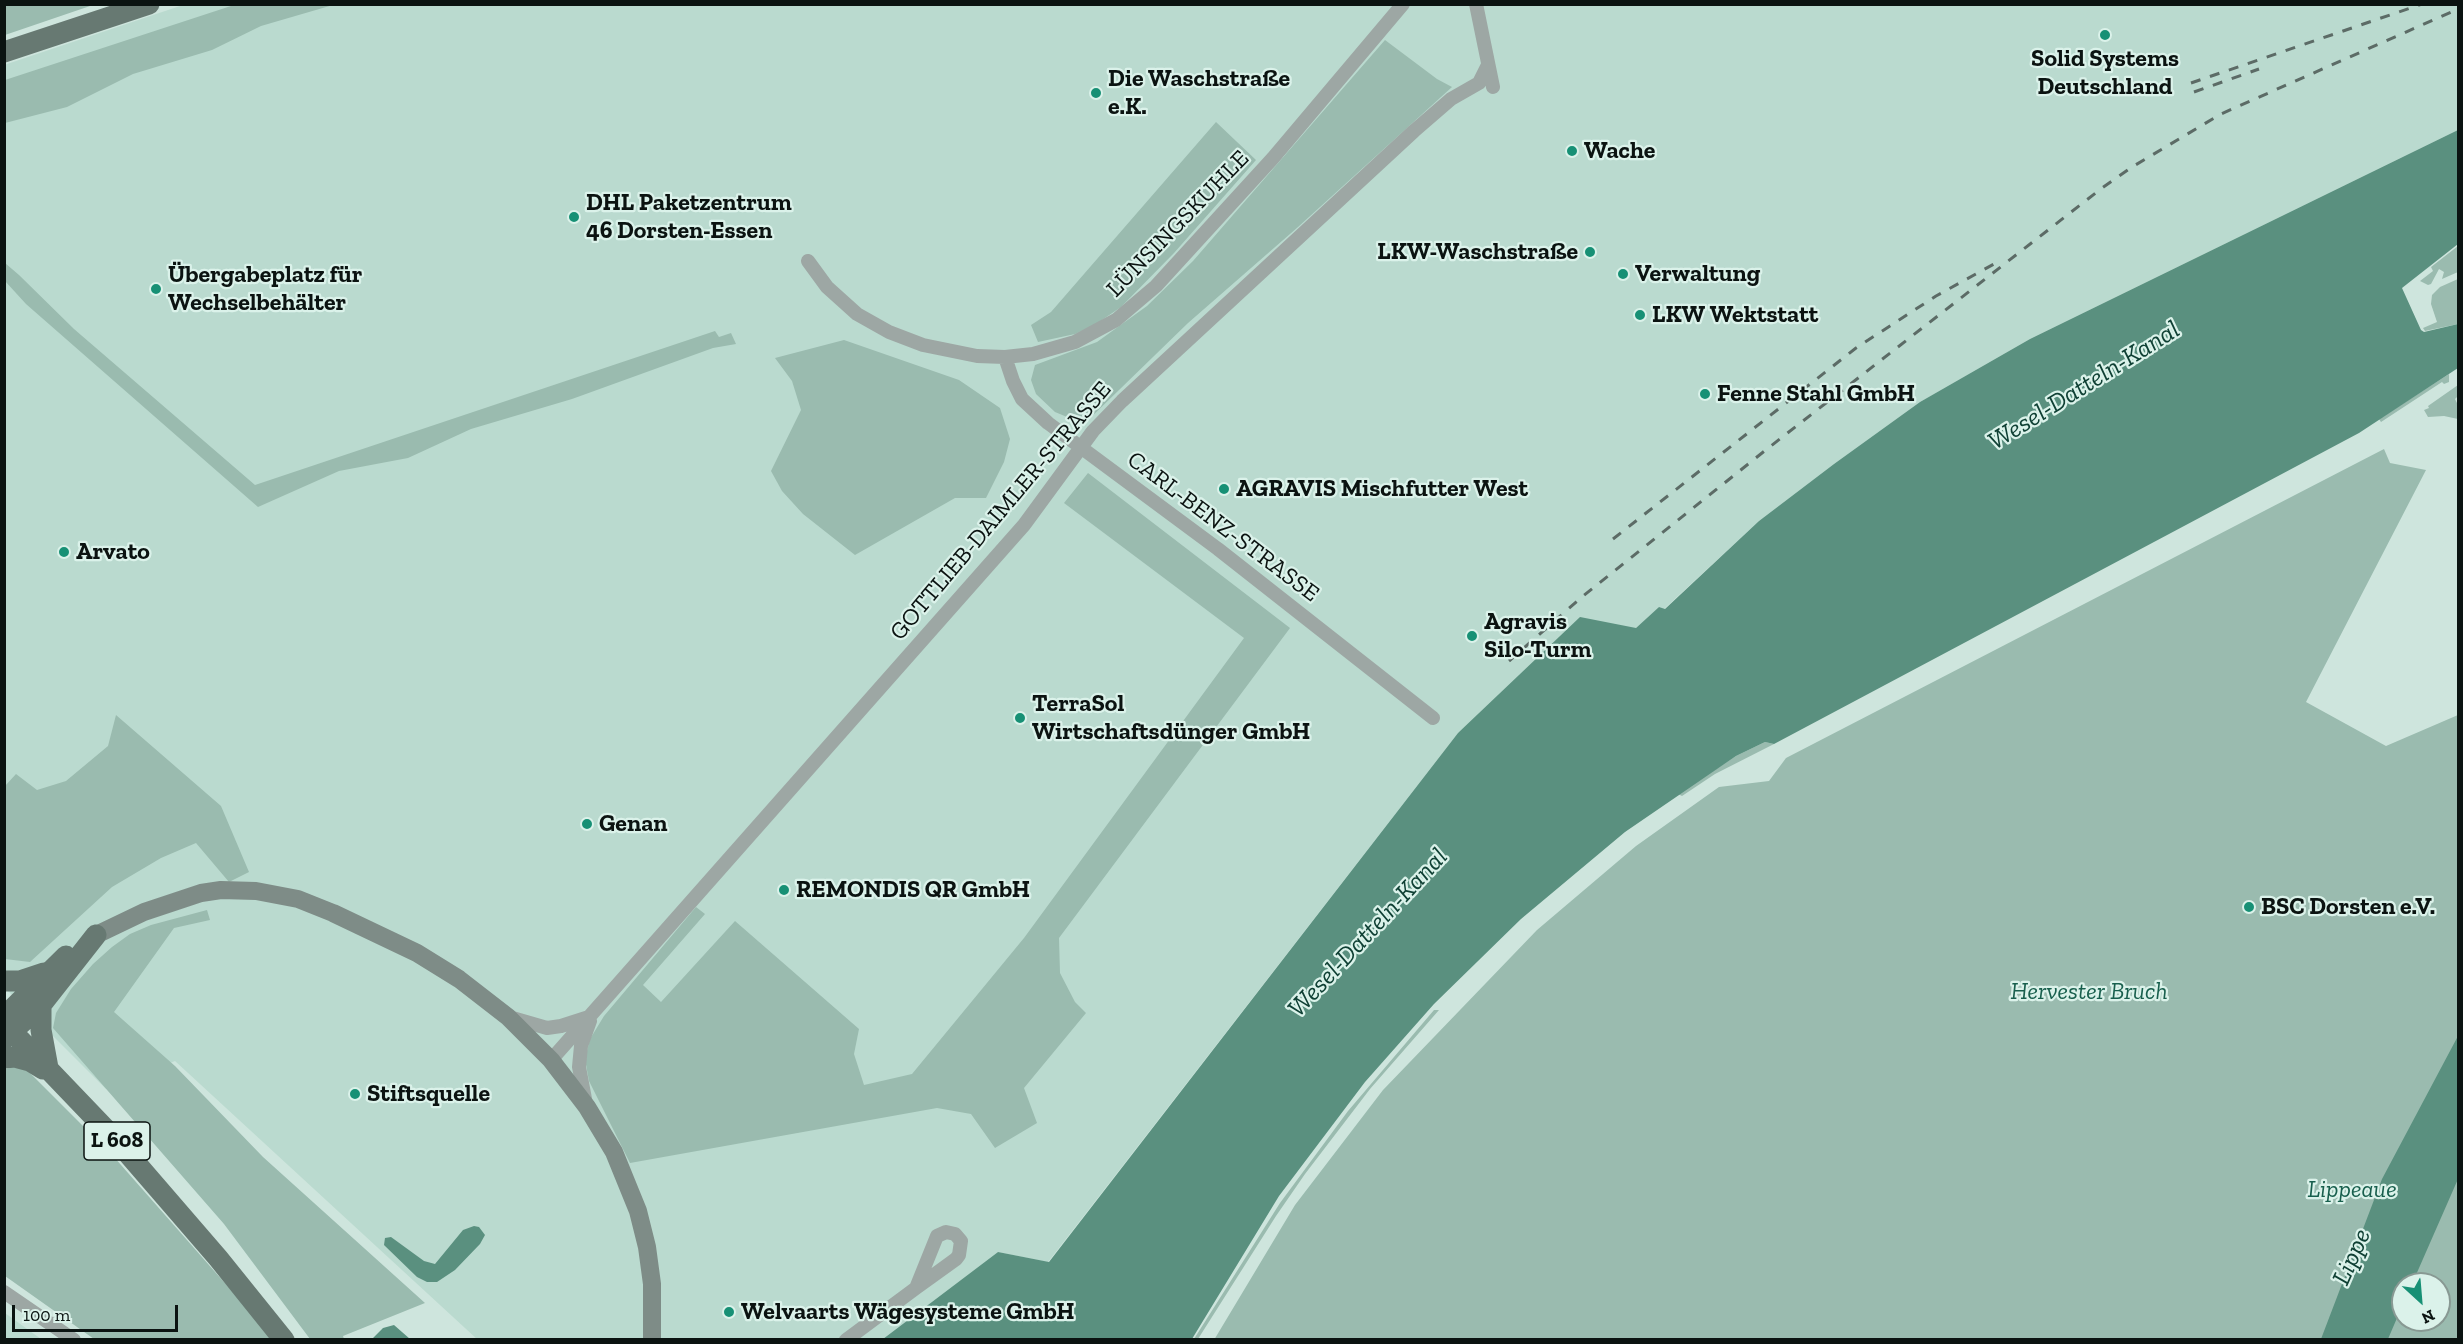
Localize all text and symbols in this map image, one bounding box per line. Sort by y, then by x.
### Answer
marker: Solid Systems Deutschland [2098,28,2112,42]
place label: Solid Systems Deutschland [2031,45,2179,101]
place label: Die Waschstraße e.K. [1108,65,1290,121]
marker: Die Waschstraße e.K. [1089,86,1103,100]
place label: Wache [1584,137,1655,165]
marker: Wache [1565,144,1579,158]
street label: LÜNSINGSKUHLE [1101,145,1255,303]
place label: DHL Paketzentrum 46 Dorsten-Essen [586,189,792,245]
marker: DHL Paketzentrum 46 Dorsten-Essen [567,210,581,224]
place label: LKW-Waschstraße [1377,238,1578,266]
marker: LKW-Waschstraße [1583,245,1597,259]
place label: Verwaltung [1635,260,1760,288]
place label: Übergabeplatz für Wechselbehälter [168,261,362,317]
marker: Verwaltung [1616,267,1630,281]
marker: Übergabeplatz für Wechselbehälter [149,282,163,296]
place label: LKW Wektstatt [1652,301,1818,329]
marker: LKW Wektstatt [1633,308,1647,322]
water label: Wesel-Datteln-Kanal [1982,314,2186,458]
street label: GOTTLIEB-DAIMLER-STRASSE [884,376,1118,646]
place label: Fenne Stahl GmbH [1717,380,1915,408]
marker: Fenne Stahl GmbH [1698,387,1712,401]
street label: CARL-BENZ-STRASSE [1121,445,1325,609]
place label: AGRAVIS Mischfutter West [1236,475,1528,503]
marker: AGRAVIS Mischfutter West [1217,482,1231,496]
place label: Arvato [76,538,150,566]
marker: Arvato [57,545,71,559]
place label: Agravis Silo-Turm [1484,608,1592,664]
marker: Agravis Silo-Turm [1465,629,1479,643]
place label: TerraSol Wirtschaftsdünger GmbH [1032,690,1310,746]
marker: TerraSol Wirtschaftsdünger GmbH [1013,711,1027,725]
place label: Genan [599,810,668,838]
marker: Genan [580,817,594,831]
water label: Wesel-Datteln-Kanal [1282,842,1454,1024]
place label: REMONDIS QR GmbH [796,876,1030,904]
marker: REMONDIS QR GmbH [777,883,791,897]
place label: BSC Dorsten e.V. [2261,893,2435,921]
marker: BSC Dorsten e.V. [2242,900,2256,914]
park label: Hervester Bruch [2010,978,2168,1006]
place label: Stiftsquelle [367,1080,490,1108]
marker: Stiftsquelle [348,1087,362,1101]
road number: L 608 [84,1122,150,1160]
park label: Lippeaue [2307,1176,2397,1204]
water label: Lippe [2326,1224,2378,1290]
north arrow [2391,1272,2451,1332]
scale bar [15,1293,182,1331]
place label: Welvaarts Wägesysteme GmbH [741,1298,1075,1326]
text: 100 m [23,1304,70,1326]
marker: Welvaarts Wägesysteme GmbH [722,1305,736,1319]
text: N [2419,1306,2438,1328]

